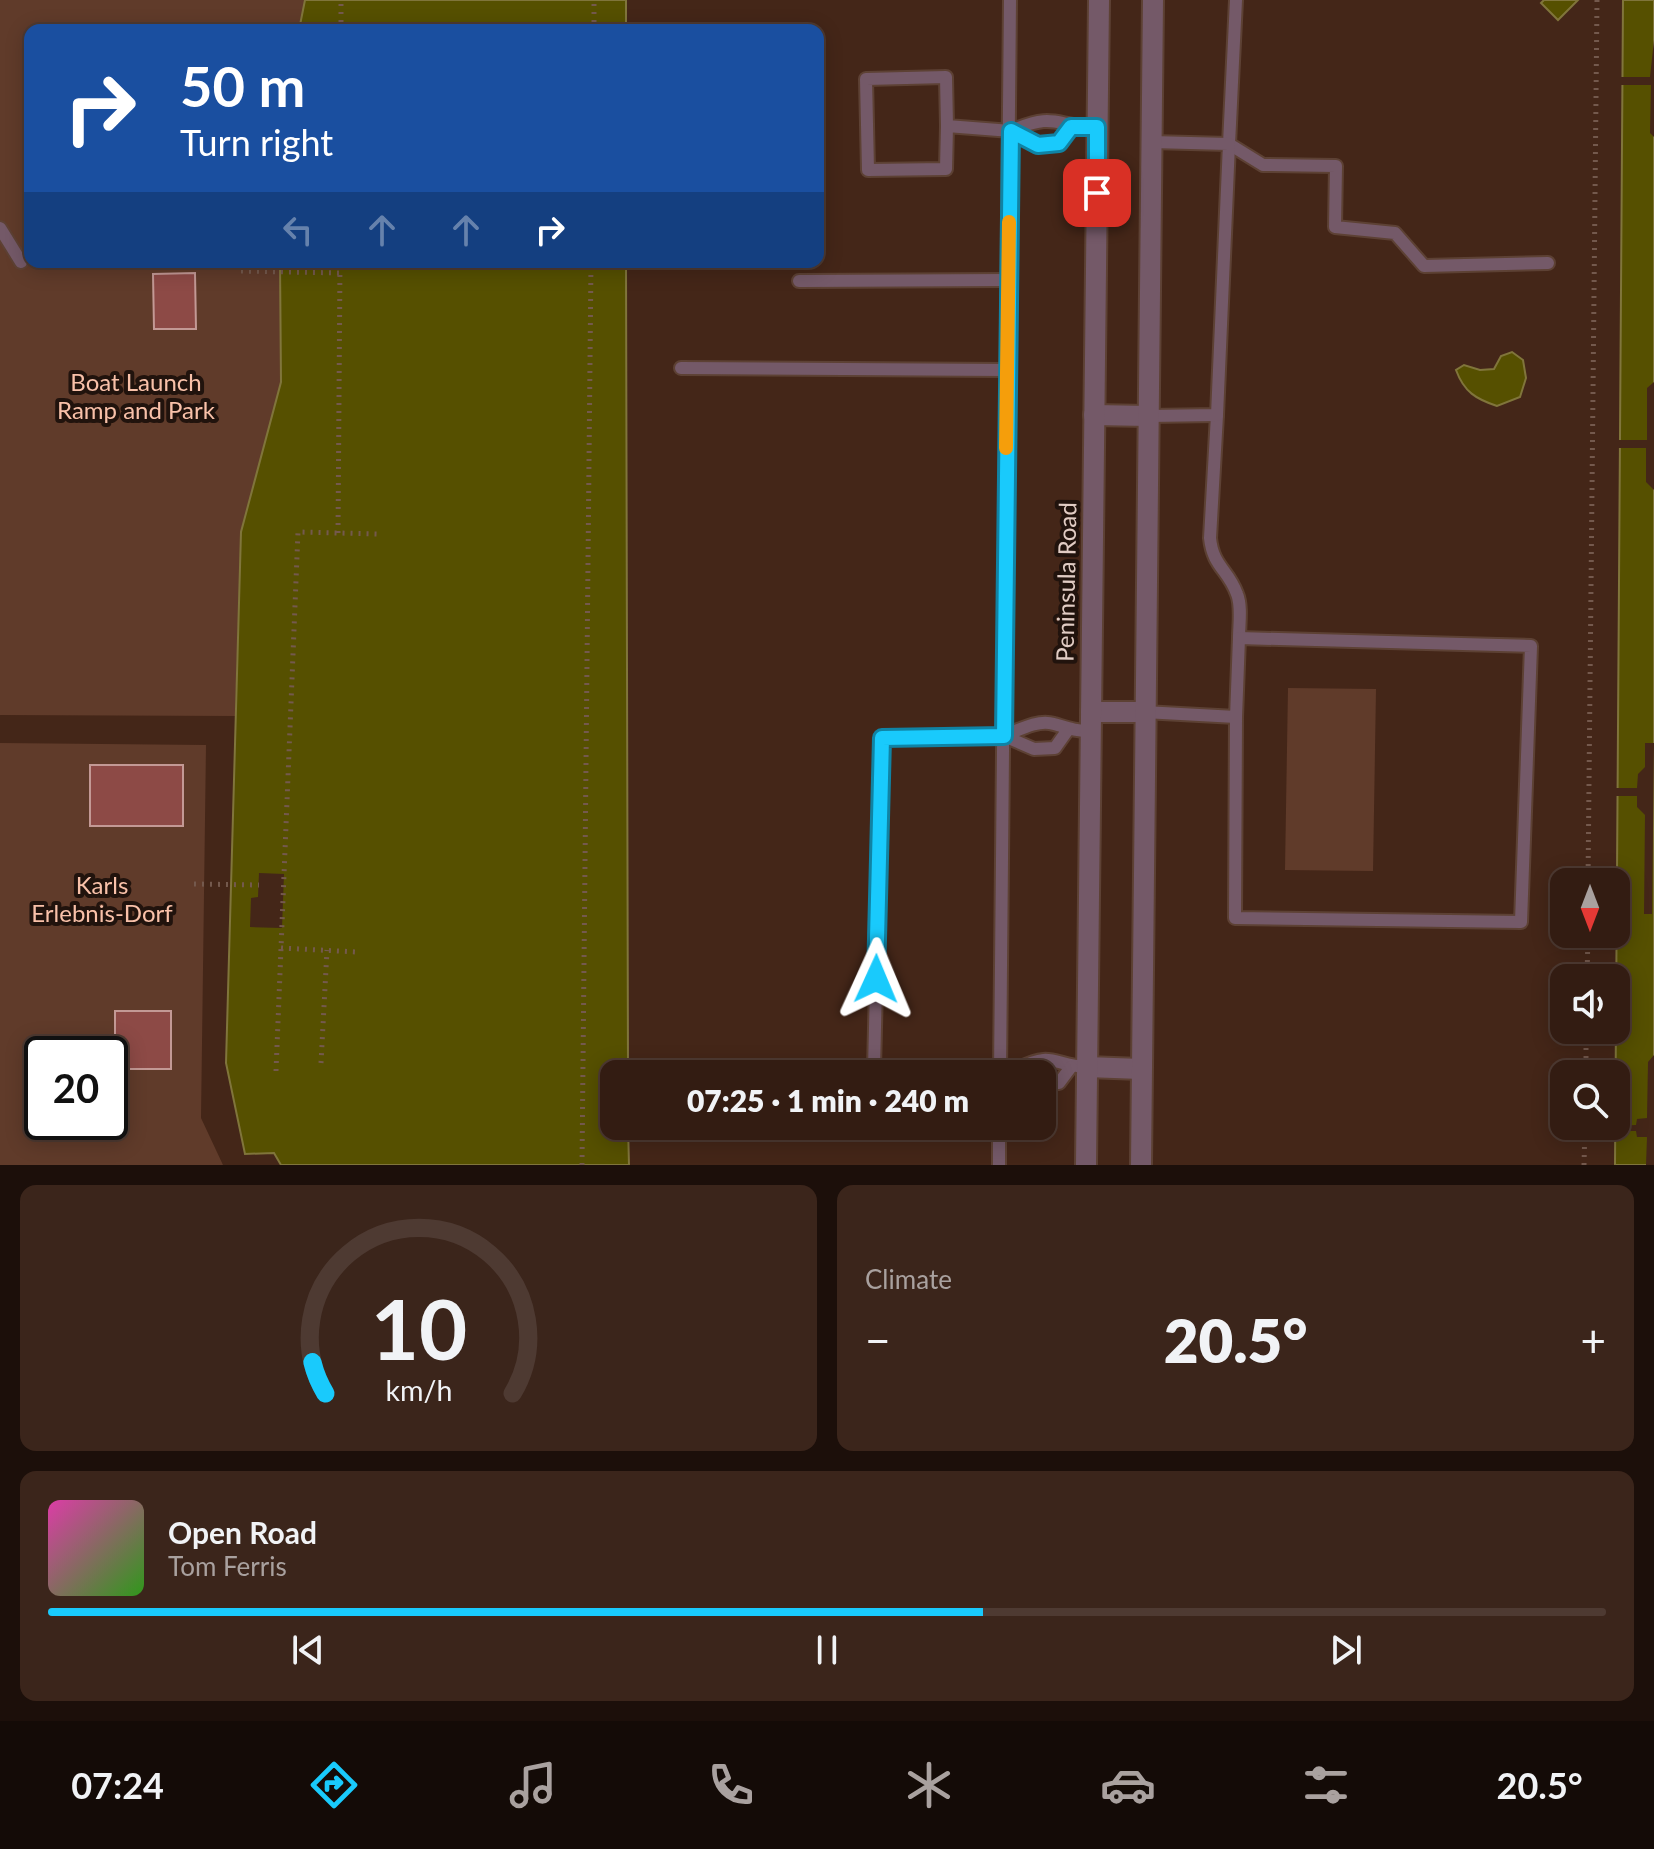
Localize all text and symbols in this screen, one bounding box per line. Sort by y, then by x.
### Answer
text: 50 m [180,52,305,119]
icon: right [48,56,152,160]
text: Turn right [180,120,333,164]
pin [1063,159,1131,227]
icon: arrive [1075,171,1119,215]
icon: left [276,208,320,252]
icon: ahead [360,208,404,252]
icon: ahead [444,208,488,252]
icon: right [528,208,572,252]
park label: Boat Launch Ramp and Park [57,367,216,424]
street label: Peninsula Road [1050,502,1081,662]
north arrow [1550,868,1630,948]
map controls [1550,868,1630,1140]
park label: Karls Erlebnis-Dorf [31,870,173,927]
position arrow [834,937,918,1021]
button: sound [1550,964,1630,1044]
speed limit sign: 20 [24,1036,128,1140]
button: search [1550,1060,1630,1140]
text: 07:25 · 1 min · 240 m [687,1082,969,1118]
text: Climate [865,1263,952,1295]
text: 10 [370,1278,467,1378]
text: 20.5° [1164,1304,1307,1376]
text: − [865,1314,891,1366]
text: + [1580,1314,1606,1366]
text: km/h [385,1373,452,1407]
text: Open Road [168,1514,317,1550]
text: Tom Ferris [168,1550,287,1582]
icon: previous [286,1628,330,1672]
icon: pause [805,1628,849,1672]
icon: next [1324,1628,1368,1672]
icon: directions [306,1757,362,1813]
icon: music [505,1757,561,1813]
icon: phone [703,1757,759,1813]
icon: climate [901,1757,957,1813]
icon: car [1100,1757,1156,1813]
icon: filters [1298,1757,1354,1813]
text: 07:24 [71,1763,164,1807]
text: 20.5° [1497,1763,1583,1807]

